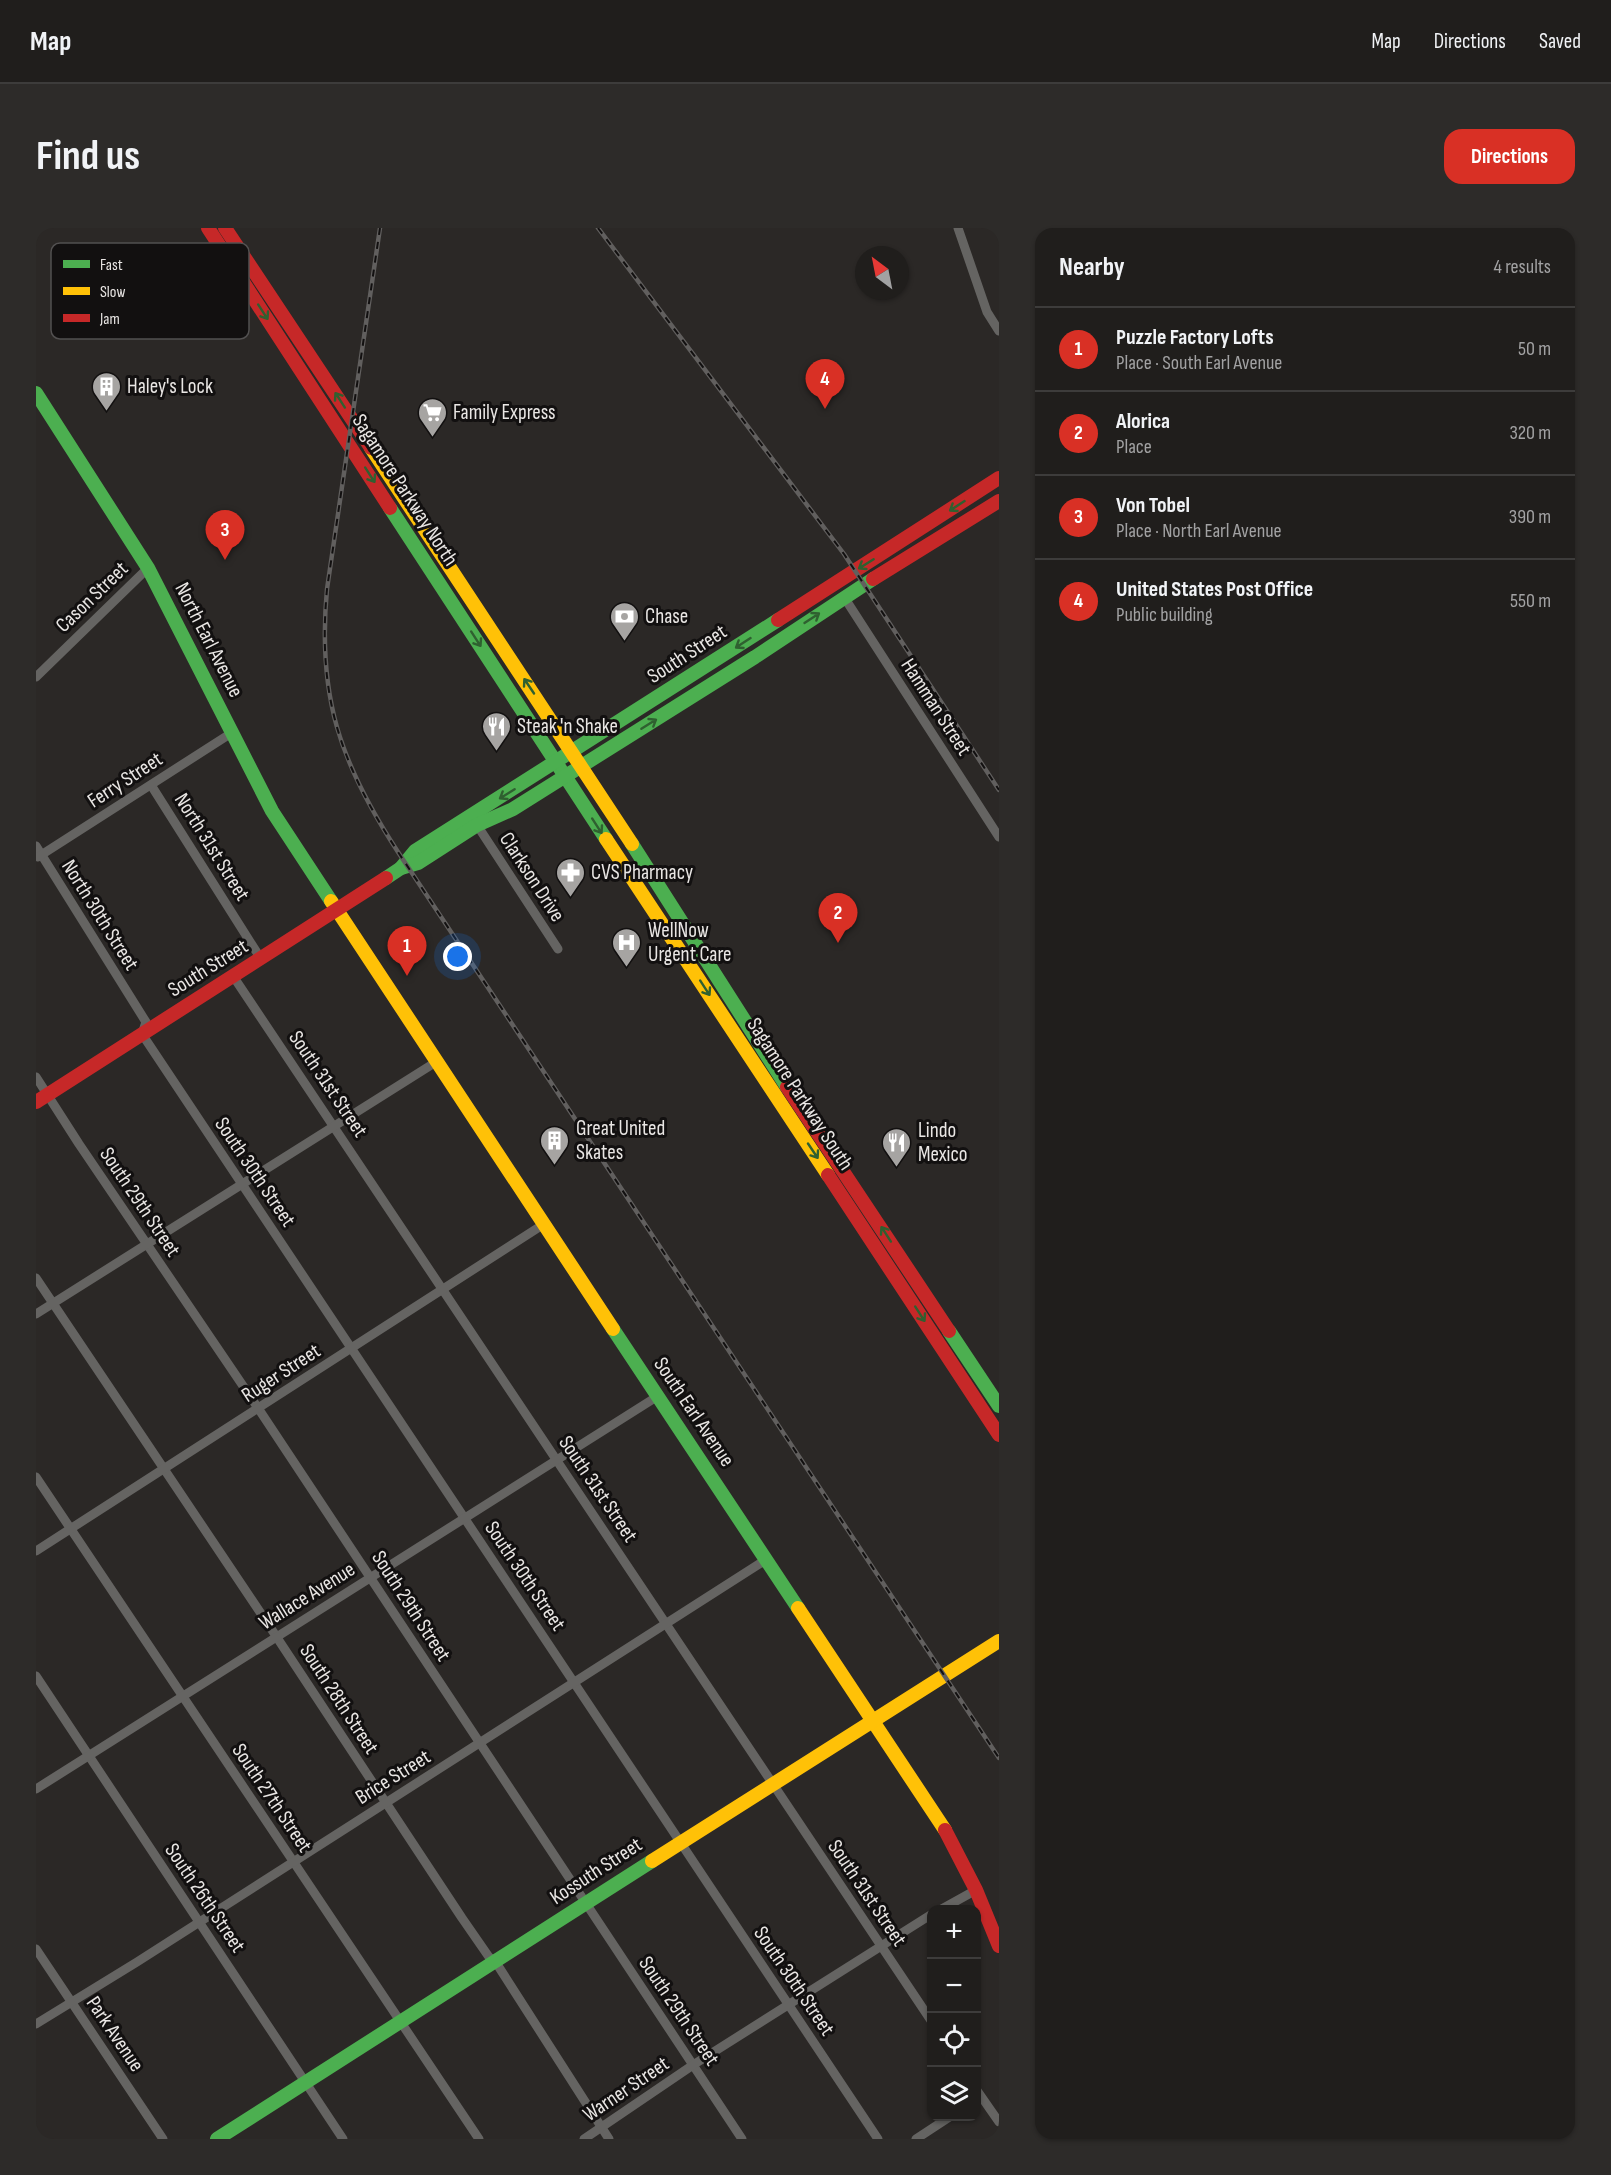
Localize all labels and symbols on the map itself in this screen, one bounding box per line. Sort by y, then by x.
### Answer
legend [51,243,249,339]
north arrow [855,246,909,300]
text: Fast [100,256,123,275]
text: Slow [100,283,125,302]
one-way arrow [257,303,269,320]
text: Jam [99,310,120,329]
pin: 4 [806,360,844,409]
building icon: Haley's Lock [90,370,122,412]
place label: Haley's Lock [127,374,213,399]
one-way arrow [334,392,347,409]
supermarket icon: Family Express [416,396,448,438]
place label: Family Express [453,400,556,425]
street label: Sagamore Parkway North [347,410,463,570]
one-way arrow [364,466,376,483]
one-way arrow [949,500,966,512]
pin: 3 [206,510,244,560]
street label: Cason Street [51,556,133,638]
one-way arrow [858,559,875,571]
street label: North Earl Avenue [169,578,249,702]
bank icon: Chase [608,600,640,642]
place label: Chase [645,604,688,629]
one-way arrow [804,611,821,624]
street label: South Street [643,619,731,689]
one-way arrow [470,630,482,647]
one-way arrow [735,637,752,649]
street label: Hamman Street [895,654,977,760]
one-way arrow [522,678,534,695]
restaurant icon: Steak 'n Shake [480,710,512,752]
place label: Steak 'n Shake [517,714,618,739]
one-way arrow [640,717,657,729]
street label: Ferry Street [83,747,167,813]
one-way arrow [498,787,515,800]
street label: North 31st Street [169,789,255,905]
one-way arrow [591,817,604,834]
street label: Clarkson Drive [494,828,570,926]
street label: North 30th Street [56,855,144,975]
pharmacy icon: CVS Pharmacy [554,856,586,898]
place label: CVS Pharmacy [591,860,693,885]
pin: 2 [818,894,858,943]
place label: WellNow Urgent Care [648,918,732,967]
pin: 1 [388,926,427,976]
hospital icon: WellNow Urgent Care [611,926,643,968]
street label: South Street [163,934,253,1002]
your location [443,942,472,971]
one-way arrow [699,979,711,996]
street label: Sagamore Parkway South [741,1013,859,1175]
street label: South 31st Street [283,1026,373,1142]
street label: South 30th Street [209,1113,301,1231]
place label: Great United Skates [576,1116,665,1165]
place label: Lindo Mexico [918,1118,968,1167]
building icon: Great United Skates [539,1124,571,1166]
restaurant icon: Lindo Mexico [881,1126,913,1168]
one-way arrow [807,1142,819,1159]
street label: South 29th Street [94,1143,186,1261]
one-way arrow [880,1226,892,1243]
one-way arrow [914,1305,926,1322]
street label: Ruger Street [237,1338,325,1408]
street label: South Earl Avenue [648,1353,740,1471]
street label: South 31st Street [553,1431,643,1547]
street label: South 30th Street [479,1517,571,1635]
street label: South 29th Street [366,1546,456,1666]
street label: Wallace Avenue [254,1557,360,1635]
street label: South 28th Street [294,1639,384,1759]
street label: South 27th Street [227,1739,317,1857]
street label: Brice Street [351,1744,435,1810]
street label: Kossuth Street [545,1832,647,1910]
street label: South 31st Street [822,1835,912,1951]
street label: South 26th Street [159,1839,251,1957]
street label: South 30th Street [748,1922,840,2040]
street label: South 29th Street [633,1952,725,2070]
street label: Park Avenue [81,1992,149,2076]
street label: Warner Street [578,2051,674,2127]

